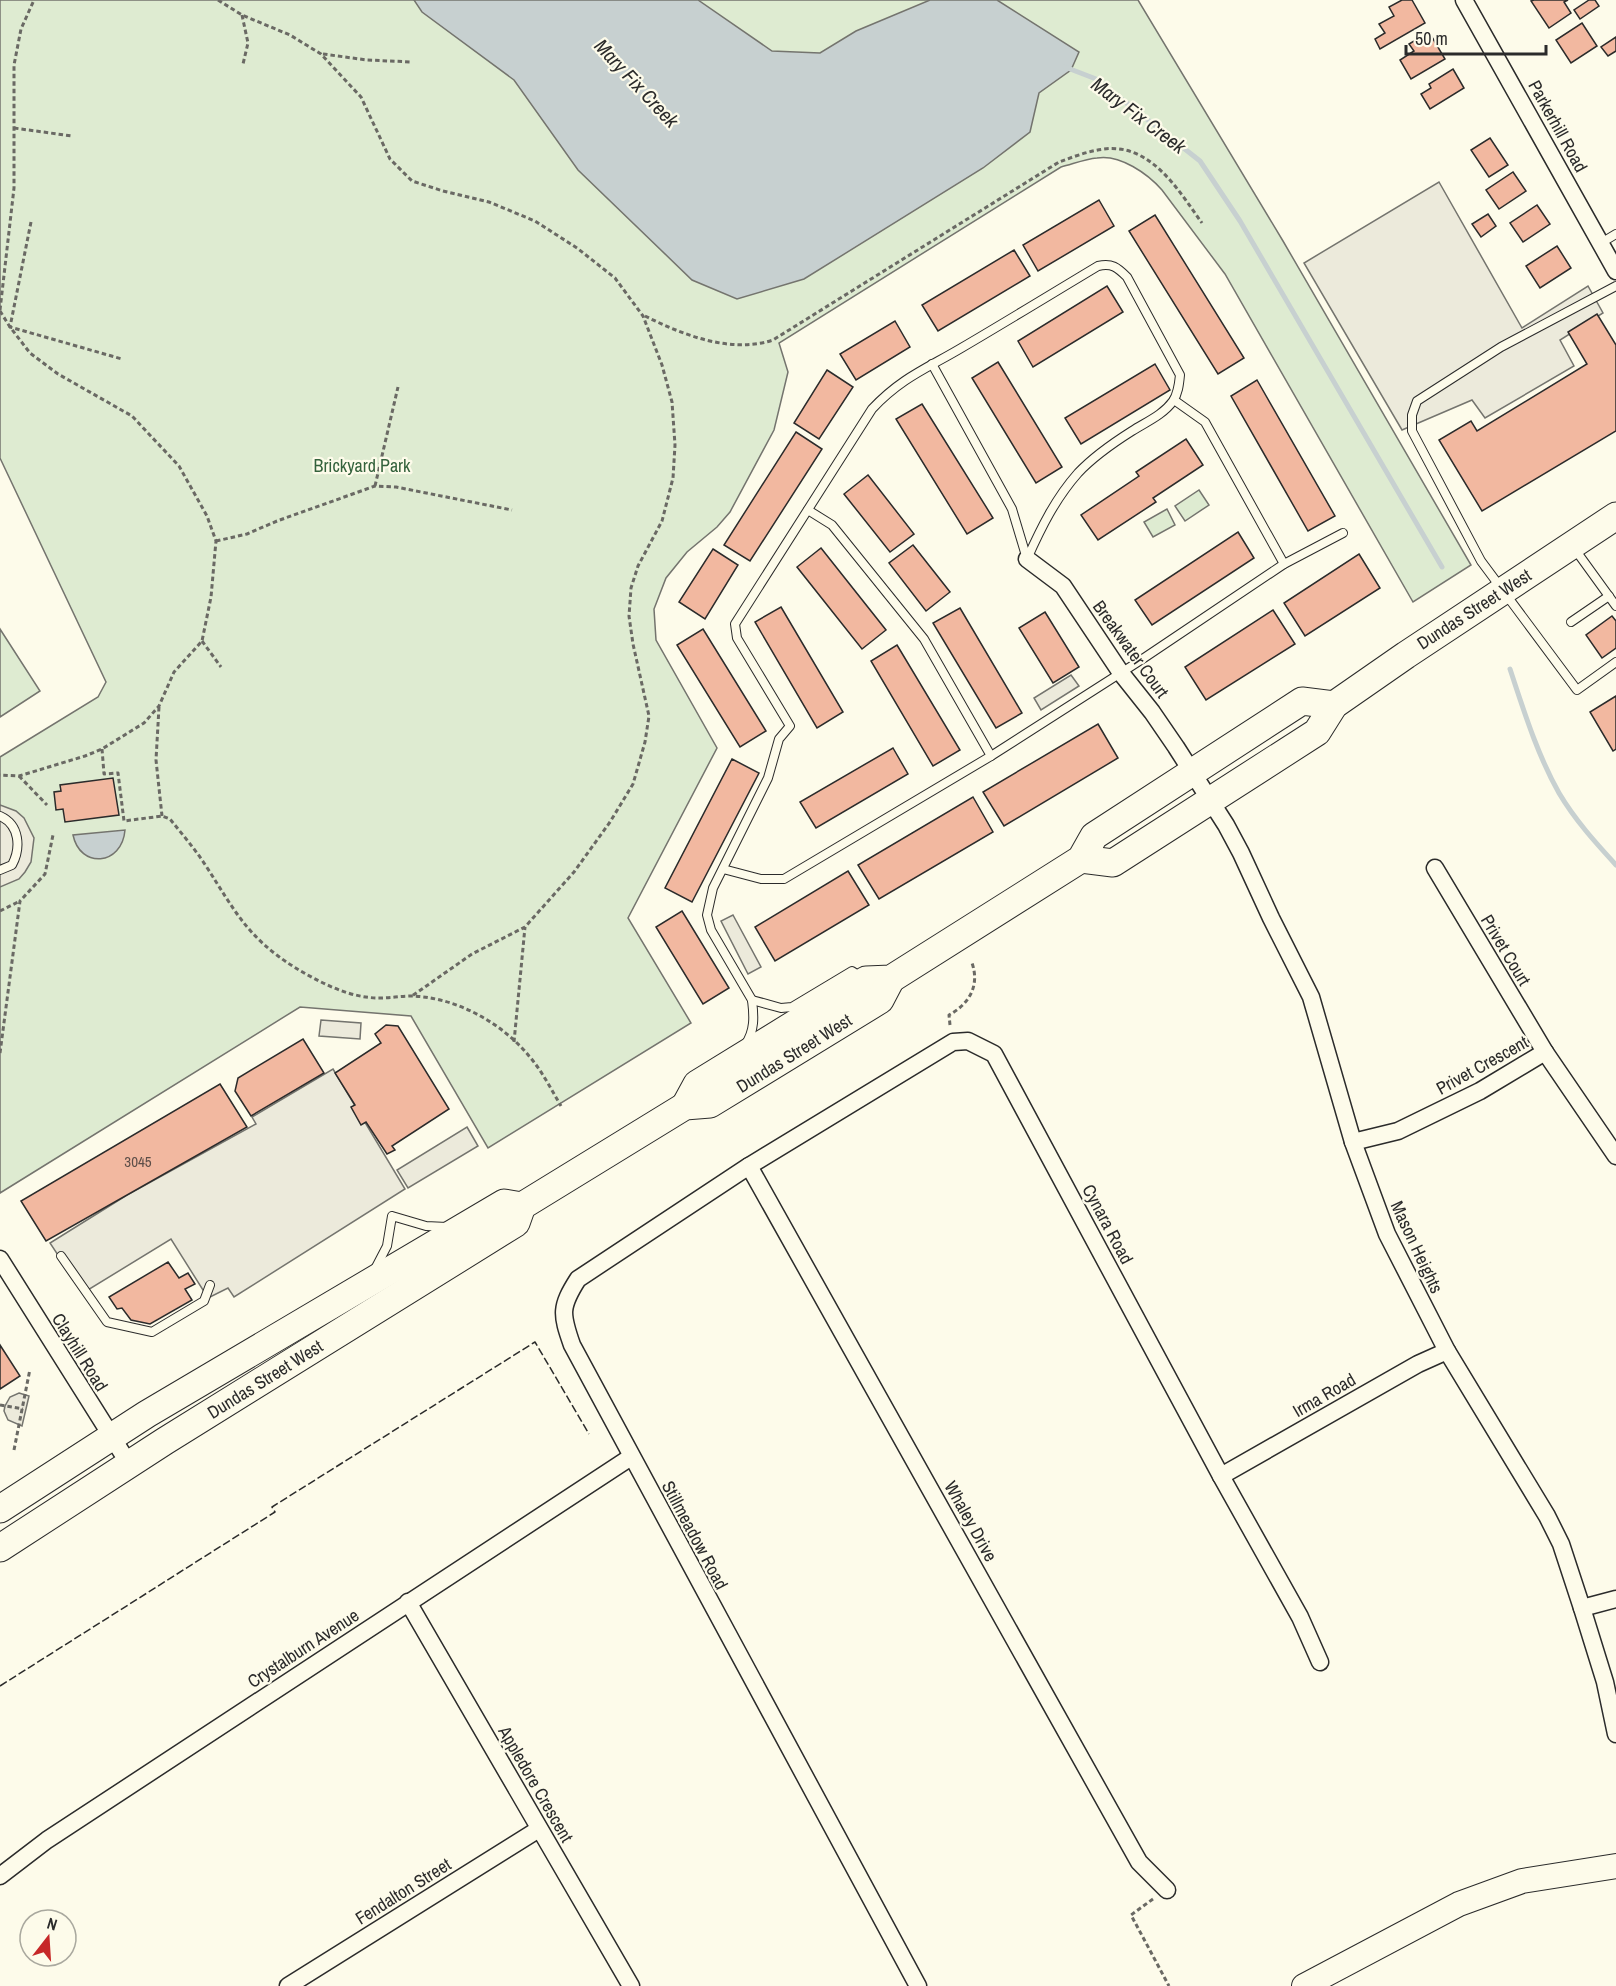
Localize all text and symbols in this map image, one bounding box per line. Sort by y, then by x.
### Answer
scale bar [1406,18,1546,56]
text: 50 m [1415,26,1448,51]
water label: Mary Fix Creek [589,33,686,134]
water label: Mary Fix Creek [1086,70,1193,160]
street label: Parkerhill Road [1522,75,1594,177]
park label: Brickyard Park [314,453,411,478]
street label: Dundas Street West [1412,563,1536,655]
street label: Breakwater Court [1087,595,1175,703]
street label: Privet Court [1475,910,1537,990]
street label: Dundas Street West [731,1007,857,1099]
street label: Privet Crescent [1431,1029,1533,1101]
house number: 3045 [124,1151,152,1172]
street label: Cynara Road [1077,1180,1139,1268]
street label: Mason Heights [1385,1197,1449,1297]
street label: Clayhill Road [46,1308,114,1396]
street label: Dundas Street West [202,1333,328,1425]
street label: Irma Road [1288,1367,1360,1423]
street label: Stillmeadow Road [656,1476,734,1594]
street label: Whaley Drive [939,1476,1003,1566]
street label: Crystalburn Avenue [242,1603,364,1693]
street label: Appledore Crescent [492,1720,579,1847]
street label: Fendalton Street [350,1852,456,1930]
north arrow [18,1908,78,1968]
text: N [45,1912,60,1936]

